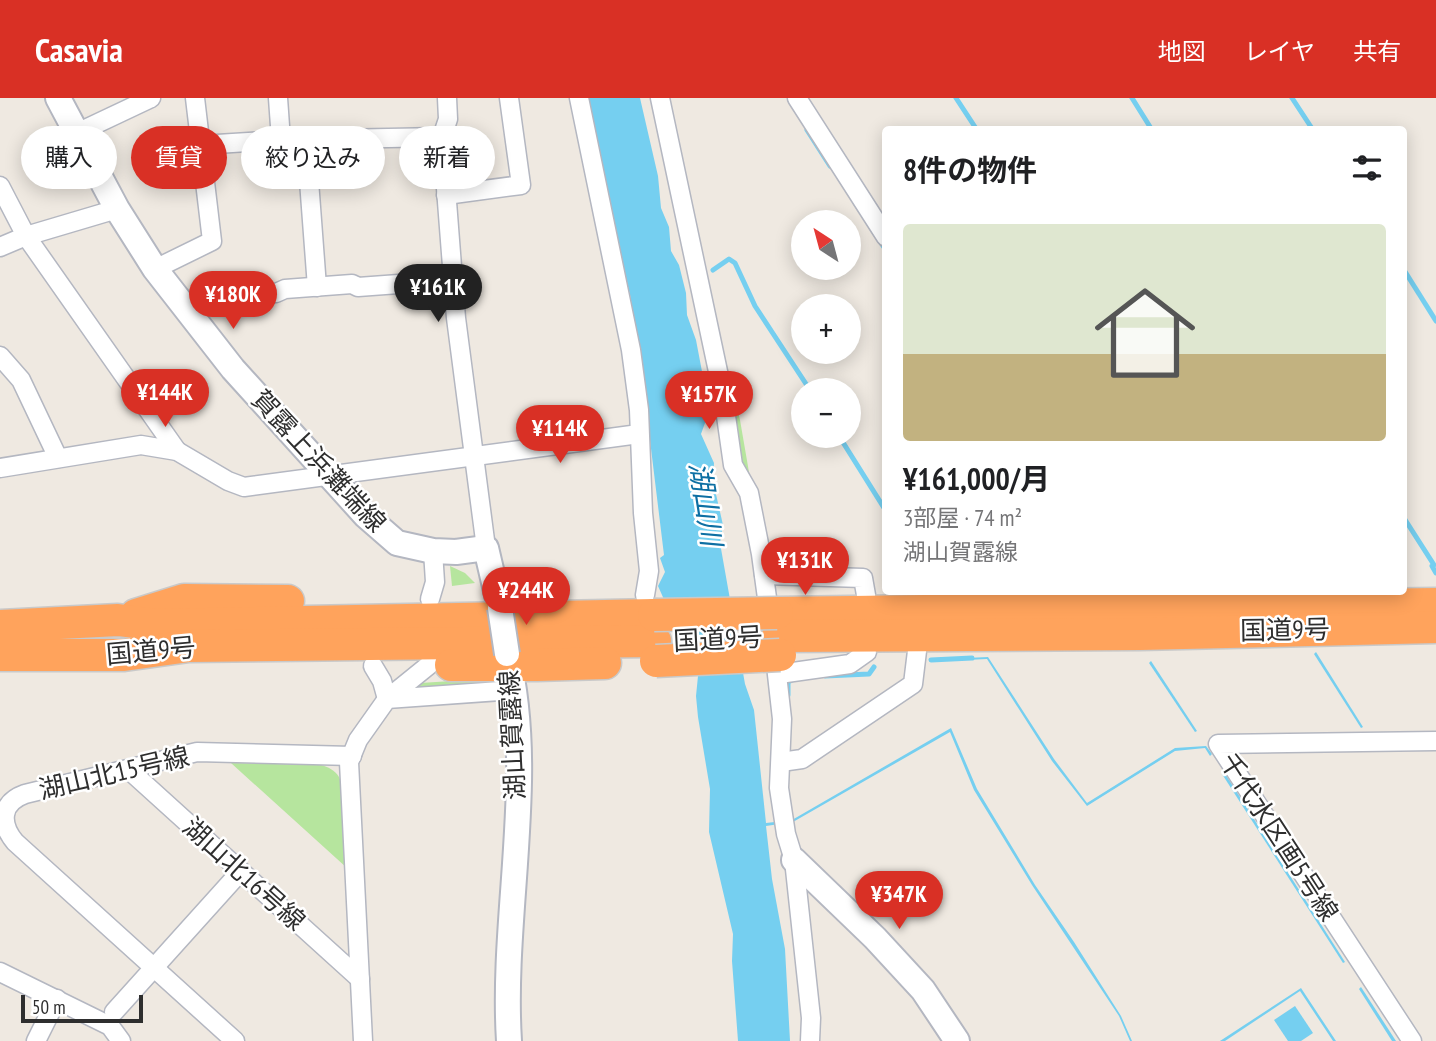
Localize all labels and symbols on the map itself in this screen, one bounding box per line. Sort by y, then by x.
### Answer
north arrow [791,210,861,280]
pin: ¥161K [389,264,487,324]
pin: ¥180K [184,272,282,331]
pin: ¥144K [116,370,214,429]
pin: ¥157K [660,372,758,431]
street label: 賀露上浜灘端線 [245,383,394,538]
pin: ¥114K [511,406,609,465]
water label: 湖山川 [682,460,732,551]
pin: ¥131K [756,538,854,597]
pin: ¥244K [477,568,575,627]
street label: 国道9号 [1240,612,1330,647]
street label: 国道9号 [672,620,764,657]
street label: 国道9号 [105,630,197,671]
street label: 湖山賀露線 [492,669,531,801]
street label: 湖山北15号線 [35,739,192,806]
street label: 千代水区画5号線 [1213,747,1346,927]
street label: 湖山北16号線 [176,810,312,937]
pin: ¥347K [850,872,948,931]
scale bar [21,992,144,1024]

